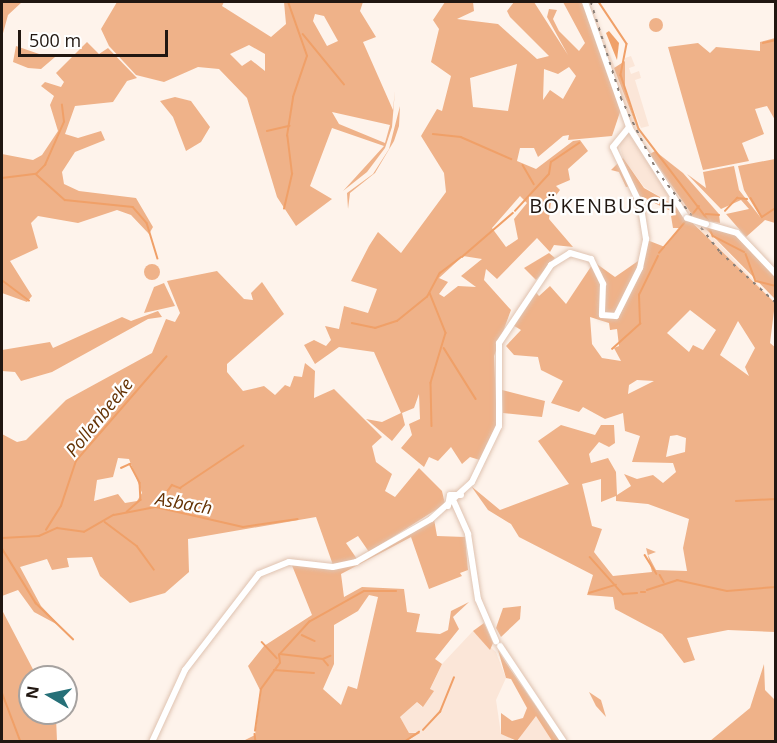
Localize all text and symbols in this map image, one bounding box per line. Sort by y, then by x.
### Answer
scale bar [21,18,171,56]
text: 500 m [29,28,81,52]
district label: BÖKENBUSCH [529,193,677,217]
water label: Pollenbeeke [61,373,137,461]
water label: Asbach [154,487,214,519]
north arrow [18,665,78,725]
text: N [20,684,44,701]

